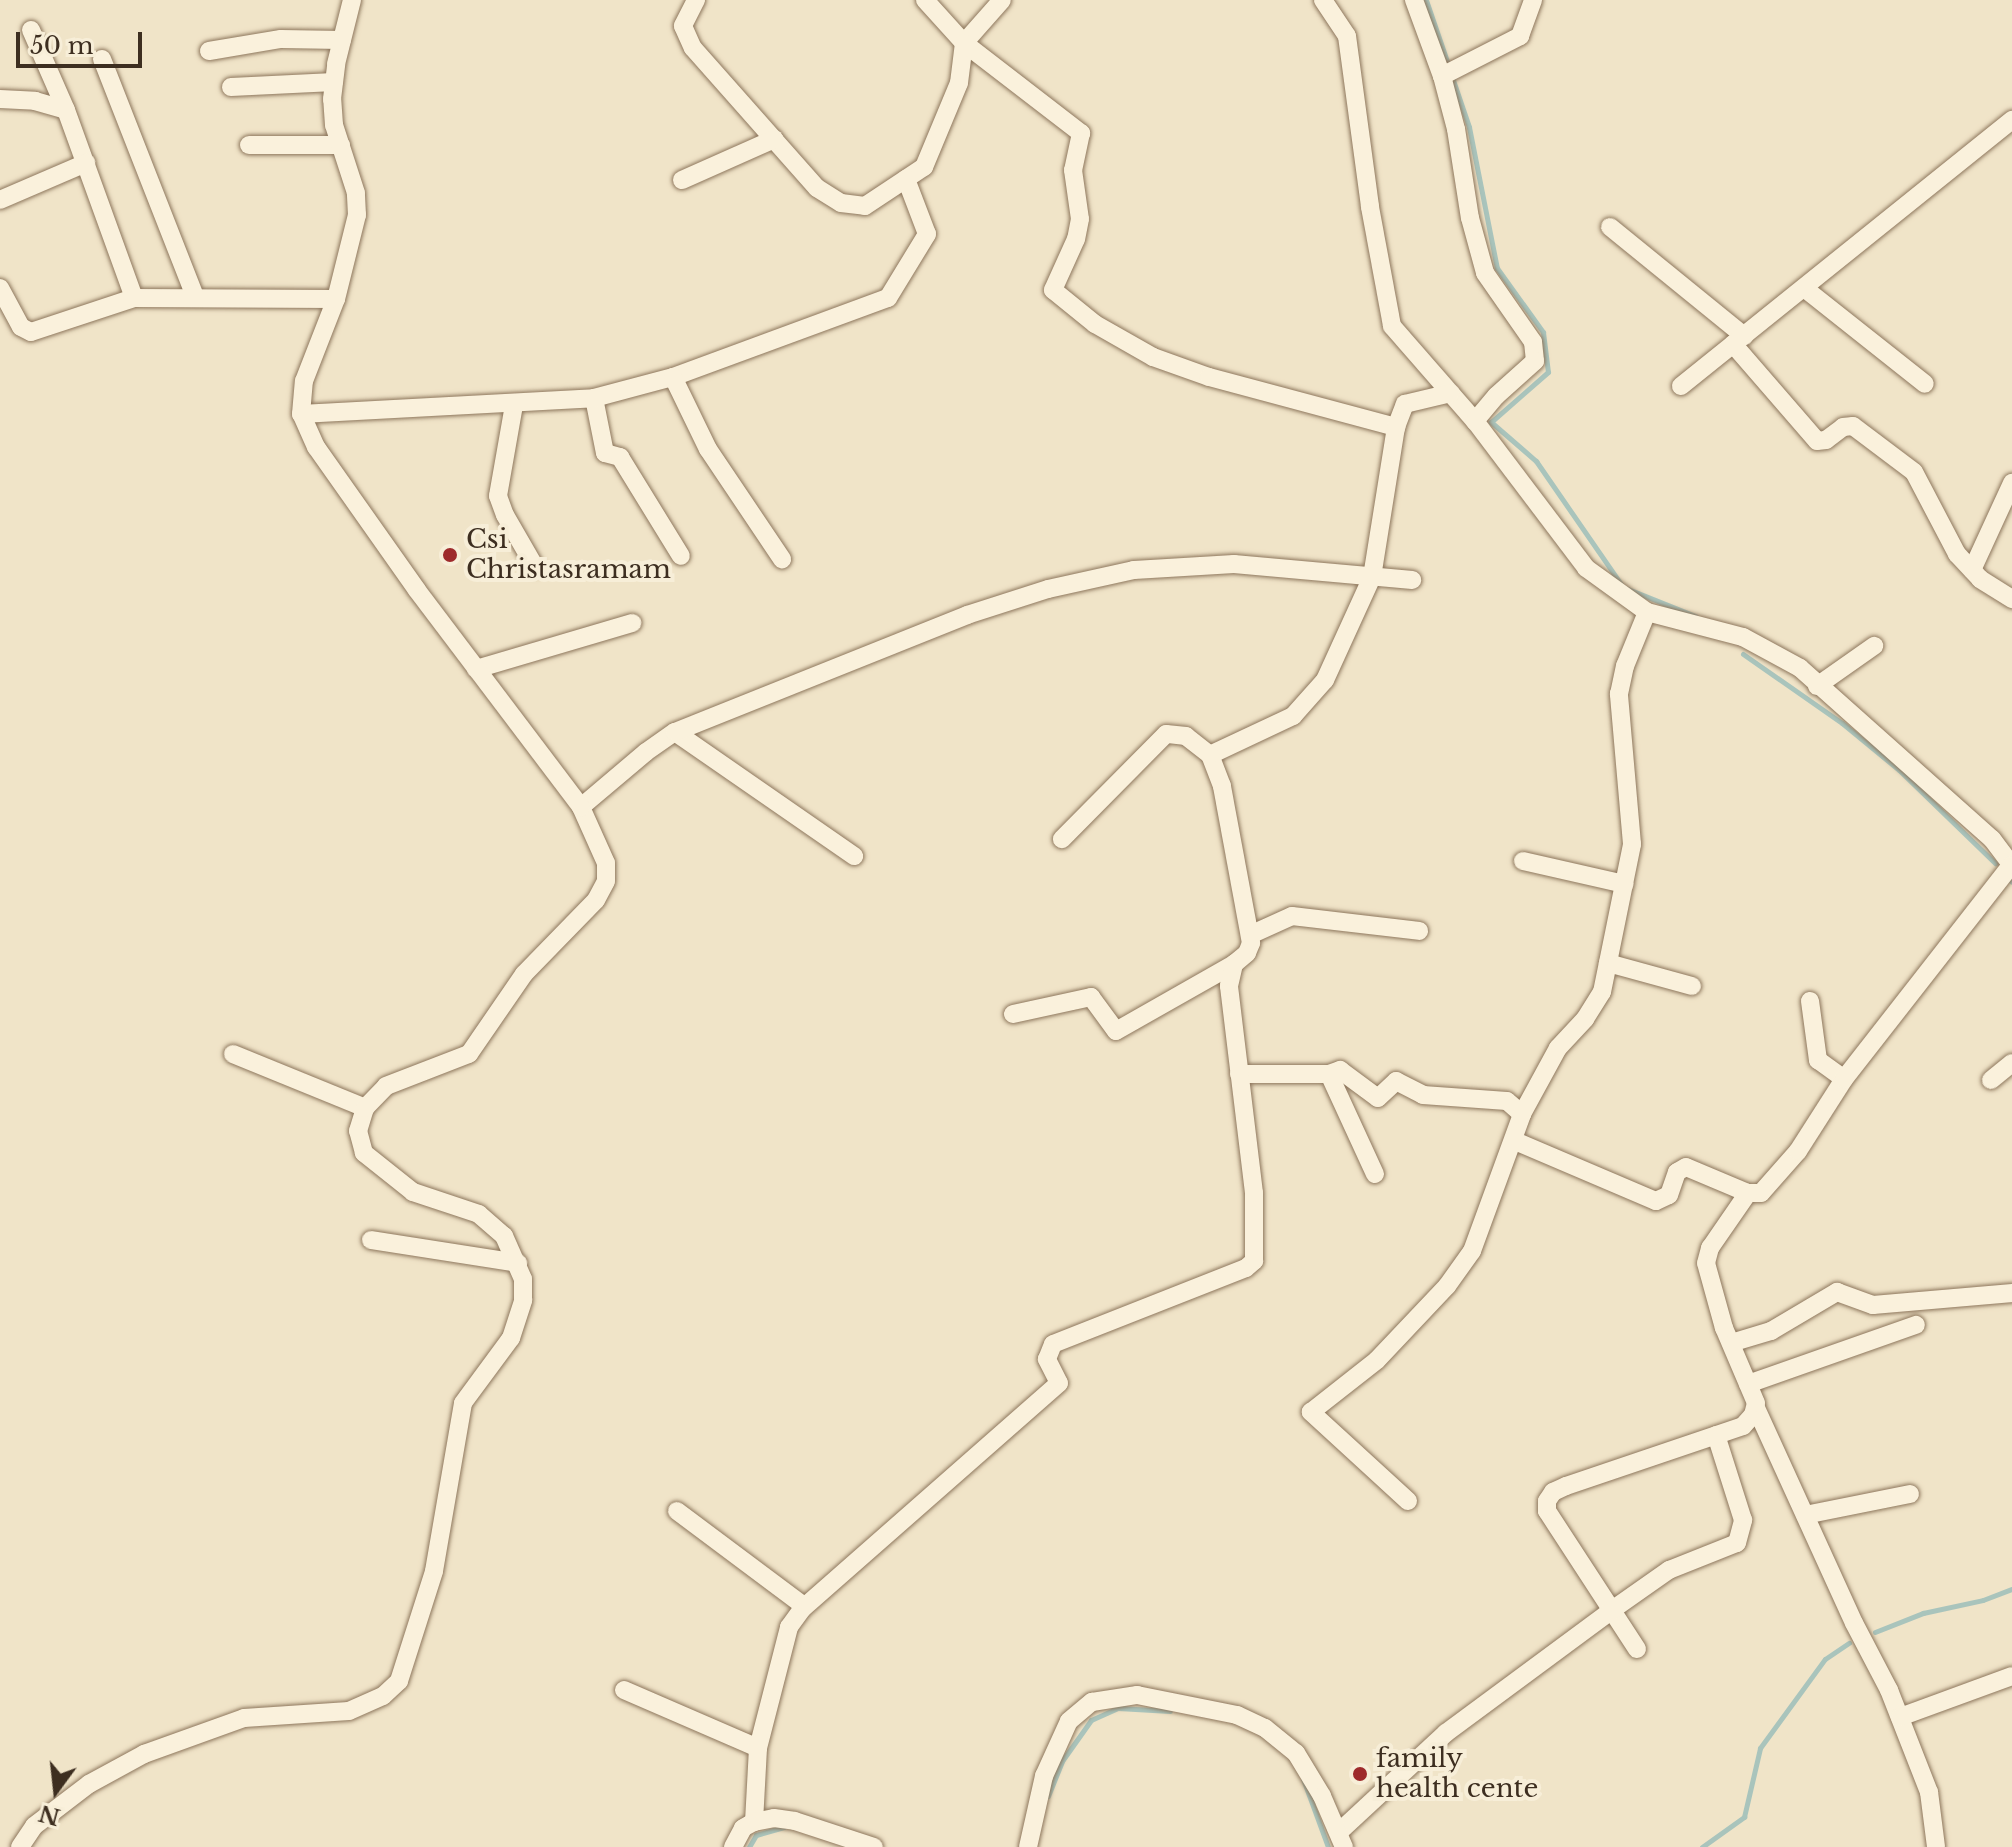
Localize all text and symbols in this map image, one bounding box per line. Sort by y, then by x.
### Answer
scale bar [20,16,146,66]
text: 50 m [30,31,93,60]
place label: Csi Christasramam [466,524,671,586]
marker: Csi Christasramam [441,546,459,564]
place label: family health cente [1376,1743,1538,1804]
north arrow [16,1751,96,1831]
marker: family health cente [1351,1765,1369,1783]
text: N [36,1799,63,1830]

